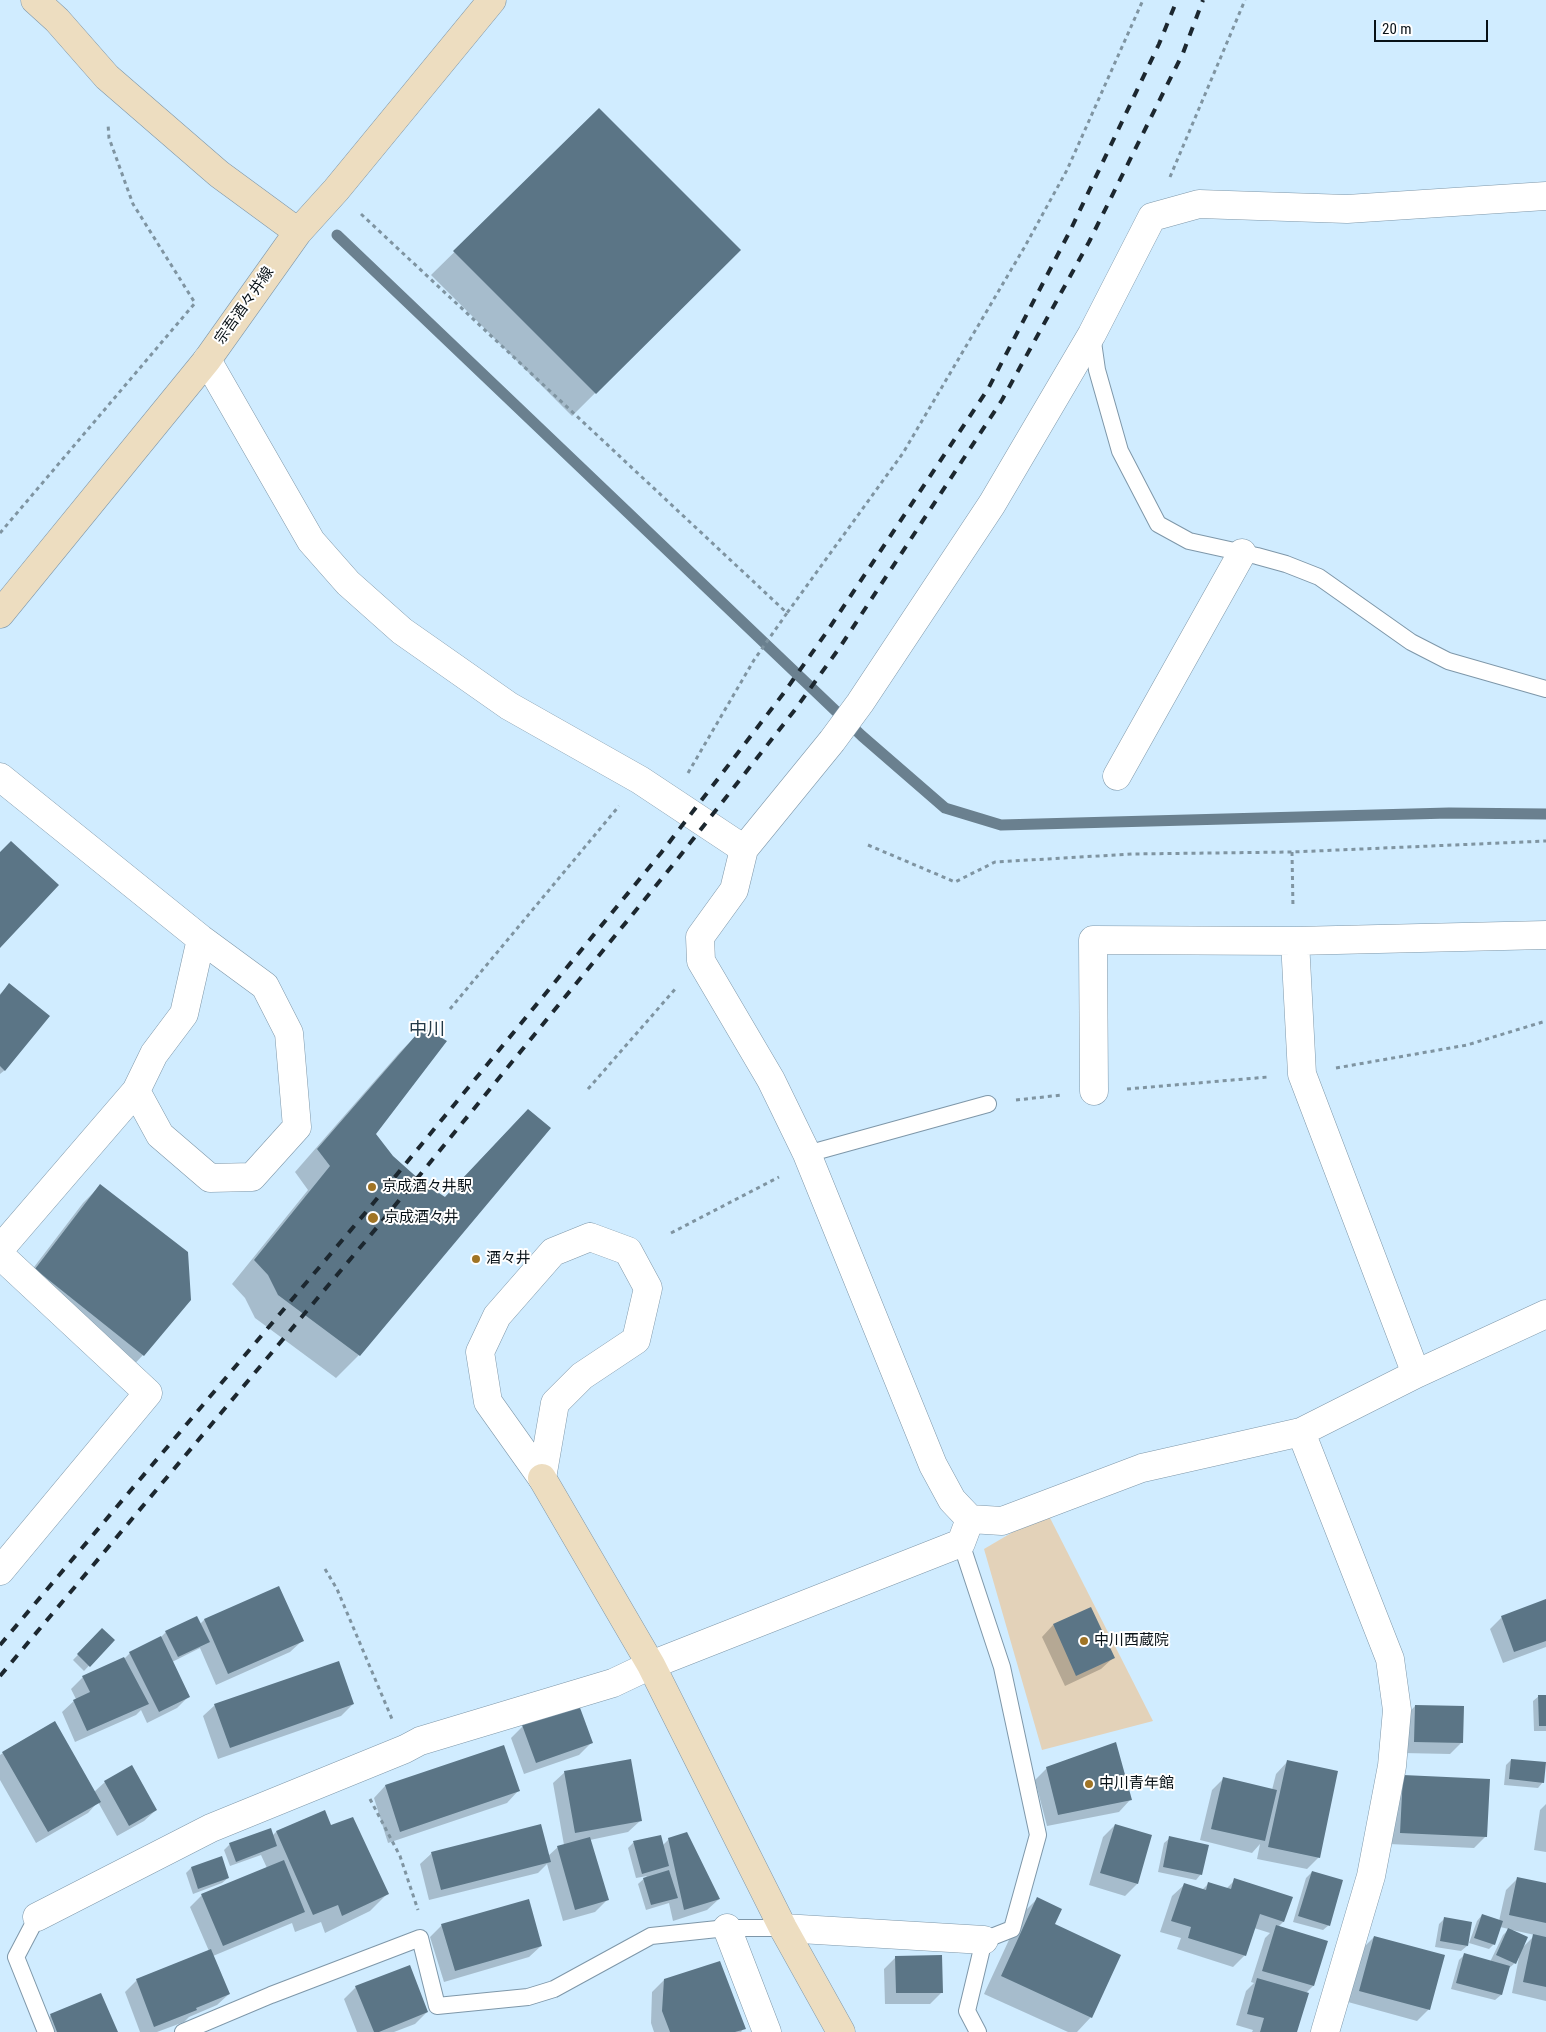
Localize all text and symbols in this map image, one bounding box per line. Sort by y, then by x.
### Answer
scale bar [1376,10,1490,42]
text: 20 m [1382,20,1412,38]
street label: 宗吾酒々井線 [212,264,278,348]
district label: 中川 [409,1019,445,1041]
place label: 京成酒々井駅 [382,1178,472,1196]
marker: 京成酒々井駅 [366,1181,378,1193]
place label: 京成酒々井 [384,1209,459,1227]
marker: 京成酒々井 [366,1211,380,1225]
place label: 酒々井 [486,1250,531,1268]
marker: 酒々井 [470,1253,482,1265]
place label: 中川西蔵院 [1094,1632,1169,1650]
marker: 中川西蔵院 [1078,1635,1090,1647]
place label: 中川青年館 [1099,1775,1174,1793]
marker: 中川青年館 [1083,1778,1095,1790]

